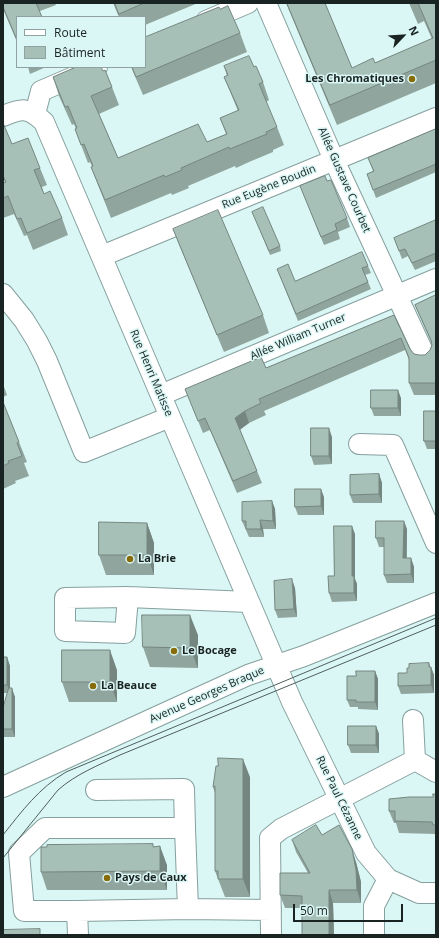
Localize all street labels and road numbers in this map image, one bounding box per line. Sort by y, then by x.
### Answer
street label: Allée Gustave Courbet [315,125,373,235]
street label: Rue Eugène Boudin [220,162,318,212]
street label: Allée William Turner [248,311,348,363]
street label: Rue Henri Matisse [127,328,175,418]
street label: Avenue Georges Braque [148,664,266,726]
street label: Rue Paul Cézanne [313,754,365,842]

